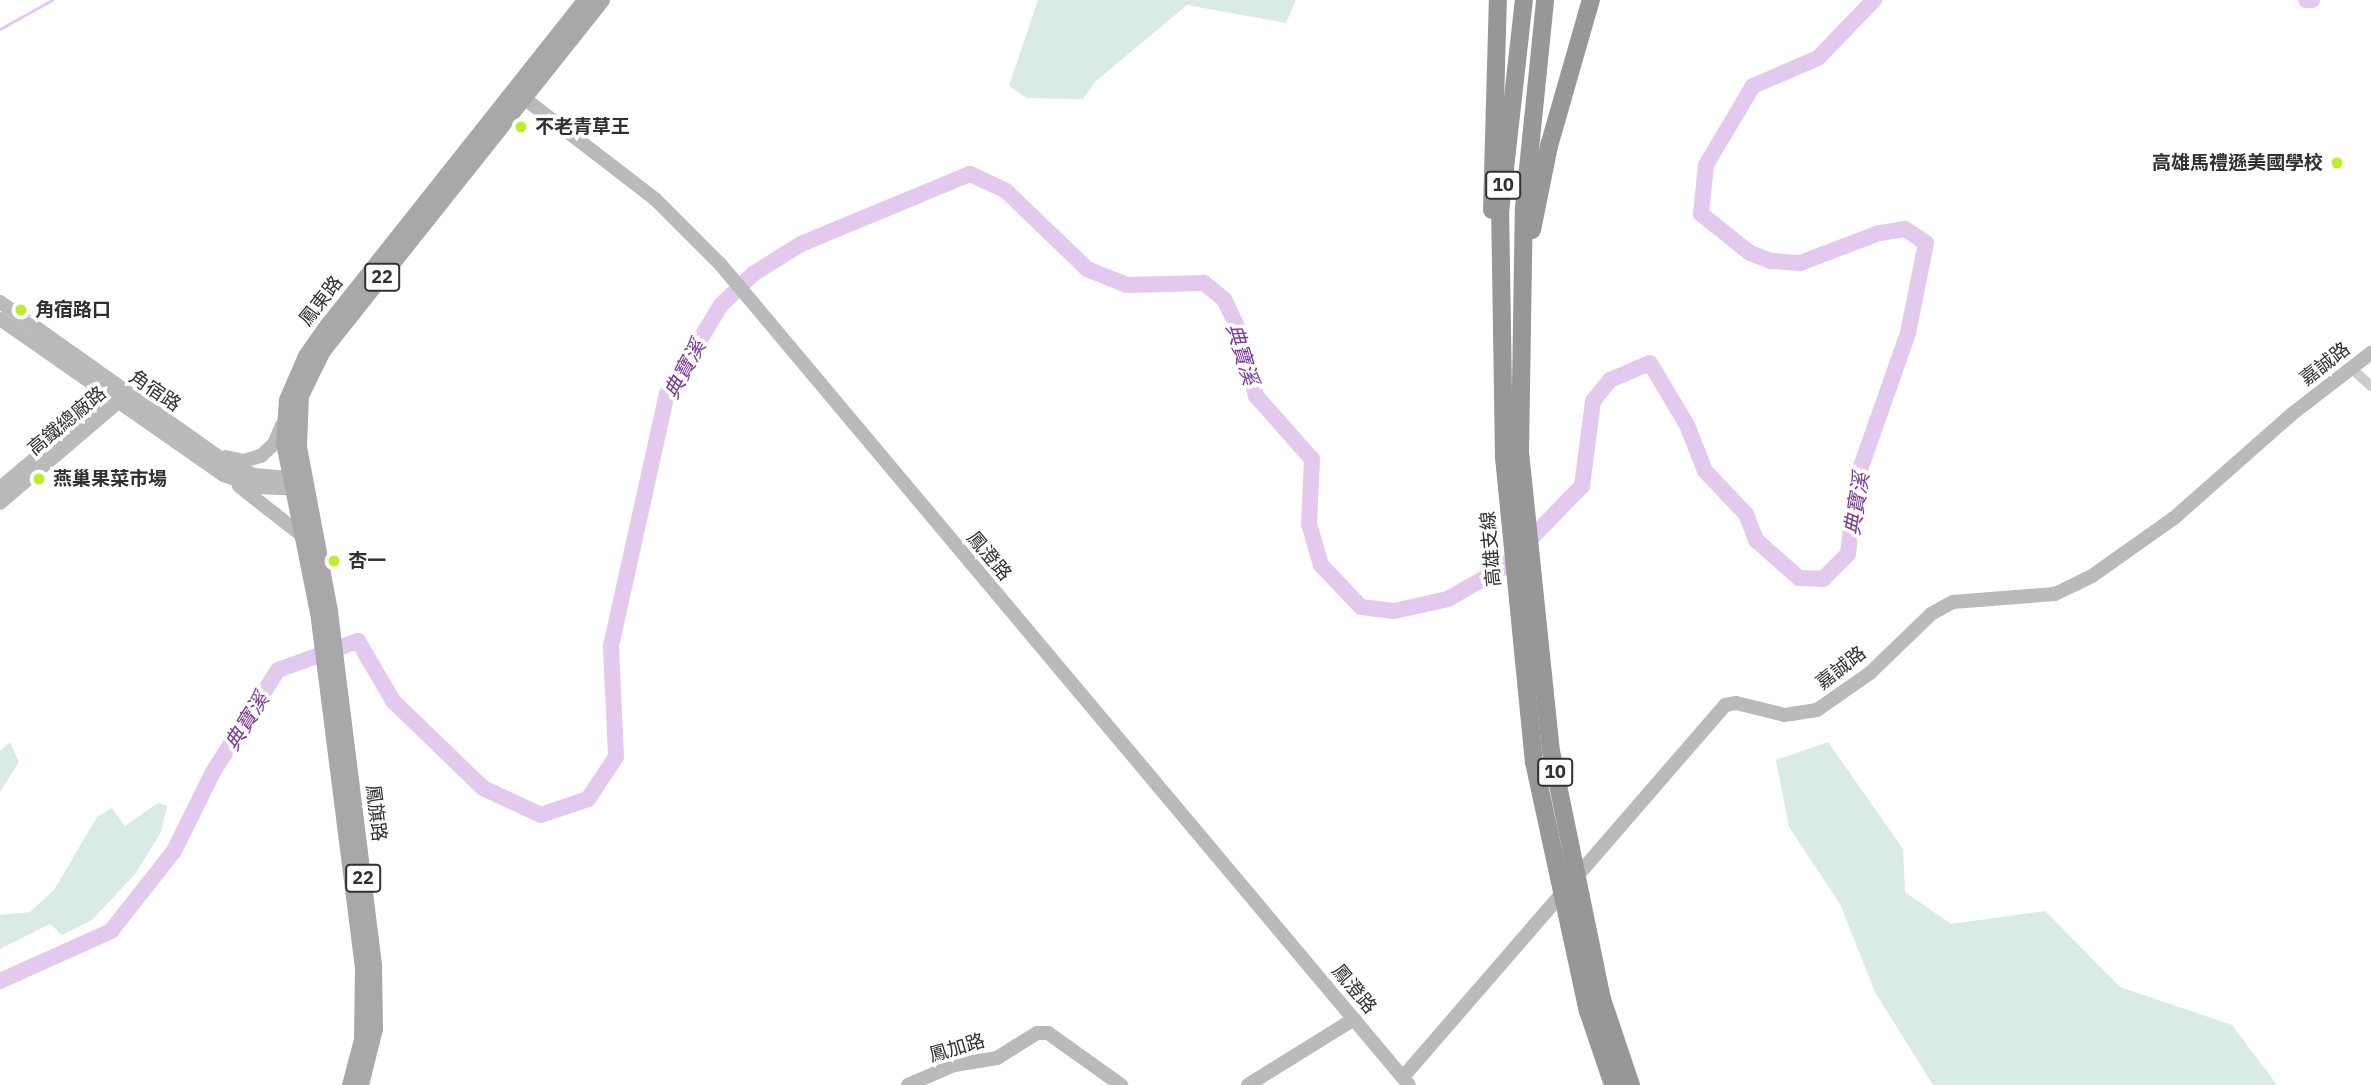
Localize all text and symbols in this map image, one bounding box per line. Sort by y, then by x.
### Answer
place label: 不老青草王 [535,116,630,138]
marker: 不老青草王 [513,119,529,135]
place label: 高雄馬禮遜美國學校 [2152,152,2323,174]
marker: 高雄馬禮遜美國學校 [2329,155,2345,171]
road number: 10 [1484,170,1522,200]
road number: 22 [363,262,401,292]
street label: 鳳東路 [294,272,348,330]
place label: 角宿路口 [35,299,111,321]
marker: 角宿路口 [13,302,29,318]
water label: 典寶溪 [1222,320,1264,388]
water label: 典寶溪 [658,335,710,403]
street label: 嘉誠路 [2296,337,2354,391]
street label: 角宿路 [125,366,185,416]
street label: 高鐵總廠路 [23,382,111,460]
place label: 燕巢果菜市場 [53,468,167,490]
marker: 燕巢果菜市場 [31,471,47,487]
water label: 典寶溪 [1839,471,1873,537]
street label: 高雄支線 [1476,510,1506,588]
street label: 鳳澄路 [962,527,1016,585]
place label: 杏一 [348,550,386,572]
marker: 杏一 [326,553,342,569]
street label: 嘉誠路 [1812,641,1870,695]
water label: 典寶溪 [219,688,273,754]
road number: 10 [1536,758,1574,786]
street label: 鳳旗路 [361,783,391,843]
road number: 22 [344,864,382,892]
street label: 鳳澄路 [1327,960,1381,1018]
street label: 鳳加路 [926,1029,988,1067]

